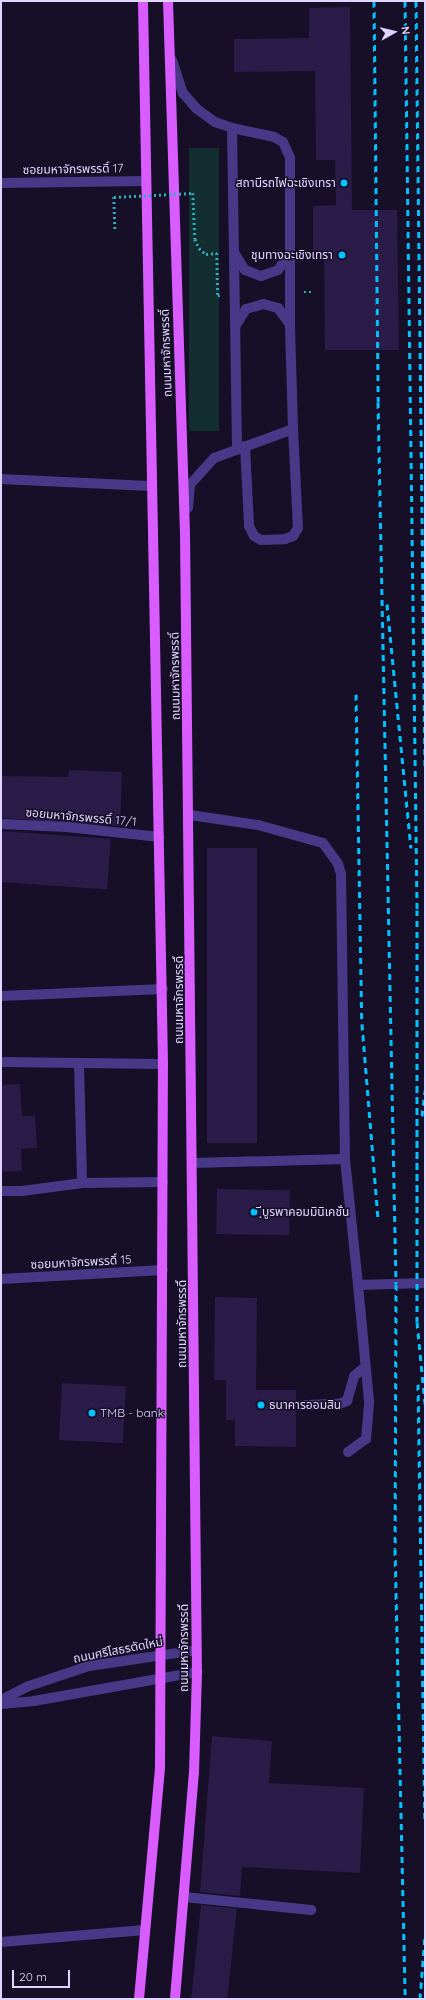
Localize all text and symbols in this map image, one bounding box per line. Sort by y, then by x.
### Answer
north arrow [374,12,414,52]
text: N [398,25,413,35]
street label: ซอยมหาจักรพรรดิ์ 17 [23,161,123,177]
place label: สถานีรถไฟฉะเชิงเทรา [236,176,336,190]
marker: สถานีรถไฟฉะเชิงเทรา [339,178,349,188]
place label: ชุมทางฉะเชิงเทรา [251,248,333,262]
marker: ชุมทางฉะเชิงเทรา [336,249,348,261]
street label: ถนนมหาจักรพรรดิ์ [157,309,175,397]
street label: ถนนมหาจักรพรรดิ์ [167,632,183,720]
street label: ซอยมหาจักรพรรดิ์ 17/1 [25,805,137,829]
street label: ถนนมหาจักรพรรดิ์ [172,956,186,1044]
place label: ฺีบูรพาคอมมินิเคชั่น [262,1205,349,1219]
marker: ฺีบูรพาคอมมินิเคชั่น [249,1207,259,1217]
street label: ซอยมหาจักรพรรดิ์ 15 [30,1252,132,1272]
street label: ถนนมหาจักรพรรดิ์ [175,1280,189,1368]
place label: ธนาคารออมสิน [269,1398,341,1412]
marker: ธนาคารออมสิน [256,1400,266,1410]
place label: TMB - bank [100,1406,164,1420]
marker: TMB - bank [87,1408,97,1418]
street label: ถนนมหาจักรพรรดิ์ [177,1604,191,1692]
street label: ถนนศรีโสธรตัดใหม่ [72,1634,164,1666]
scale bar [14,1962,72,1988]
text: 20 m [19,1969,47,1984]

